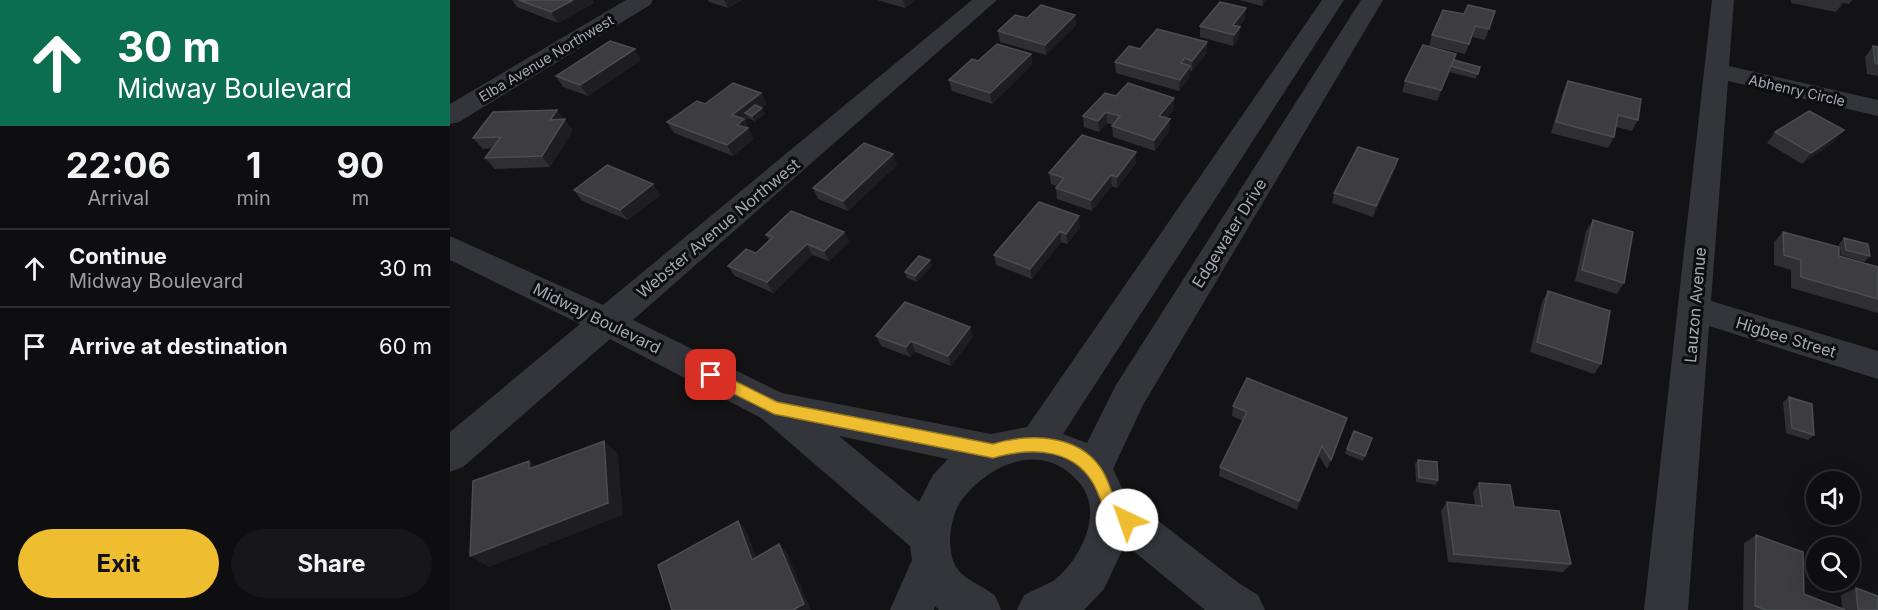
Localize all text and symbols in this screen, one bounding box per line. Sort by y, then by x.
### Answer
street label: Elba Avenue Northwest [476,11,617,105]
text: 30 m [117,21,221,72]
icon: ahead [18,24,96,102]
street label: Abhenry Circle [1747,71,1847,109]
text: Midway Boulevard [117,72,352,105]
text: 22:06 [66,143,171,187]
text: 1 [246,143,261,187]
text: 90 [337,143,384,187]
street label: Webster Avenue Northwest [632,154,804,302]
street label: Edgewater Drive [1187,175,1271,291]
text: Arrival [88,186,149,210]
text: min [237,186,271,210]
text: m [352,186,369,210]
text: Continue [69,243,167,269]
street label: Lauzon Avenue [1680,246,1710,364]
icon: ahead [18,252,51,285]
text: 30 m [379,255,432,281]
text: Midway Boulevard [69,269,243,293]
street label: Midway Boulevard [530,278,664,358]
street label: Higbee Street [1733,312,1839,362]
icon: arrive [18,330,51,363]
text: Arrive at destination [69,333,288,359]
text: 60 m [379,333,432,359]
pin [685,349,736,400]
icon: arrive [694,358,727,391]
map controls [1806,471,1860,591]
button: sound [1806,471,1860,525]
position arrow [1095,488,1159,552]
button: Exit [18,529,219,598]
button: Share [231,529,432,598]
button: search [1806,537,1860,591]

